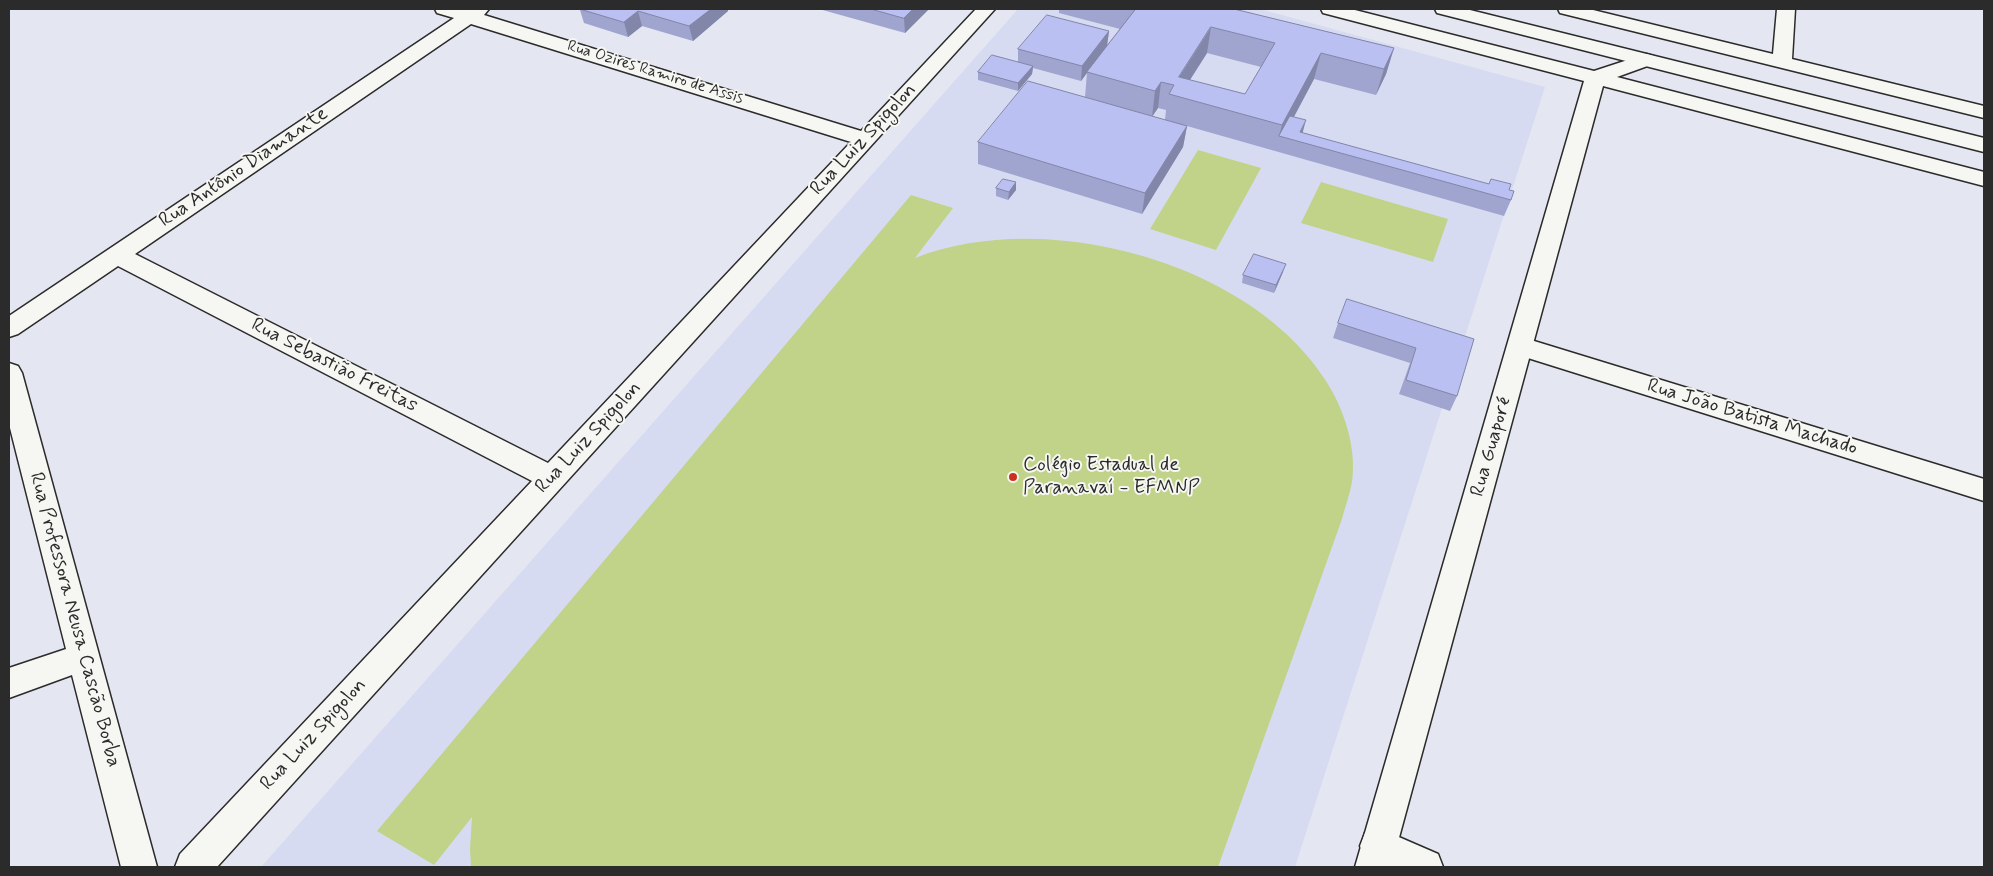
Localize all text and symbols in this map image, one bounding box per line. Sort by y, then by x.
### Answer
street label: Rua Ozires Ramiro de Assis [565,37,745,109]
street label: Rua Luiz Spigolon [806,79,922,201]
street label: Rua Antônio Diamante [155,103,333,233]
street label: Rua Sebastião Freitas [247,314,421,418]
street label: Rua João Batista Machado [1644,375,1860,461]
street label: Rua Luiz Spigolon [531,377,647,499]
street label: Rua Guaporé [1466,394,1518,500]
place label: Colégio Estadual de Paranavaí - EFMNP [1023,454,1200,501]
street label: Rua Professora Neusa Cascão Borba [23,470,125,770]
marker: Colégio Estadual de Paranavaí - EFMNP [1007,471,1019,483]
street label: Rua Luiz Spigolon [256,674,372,796]

